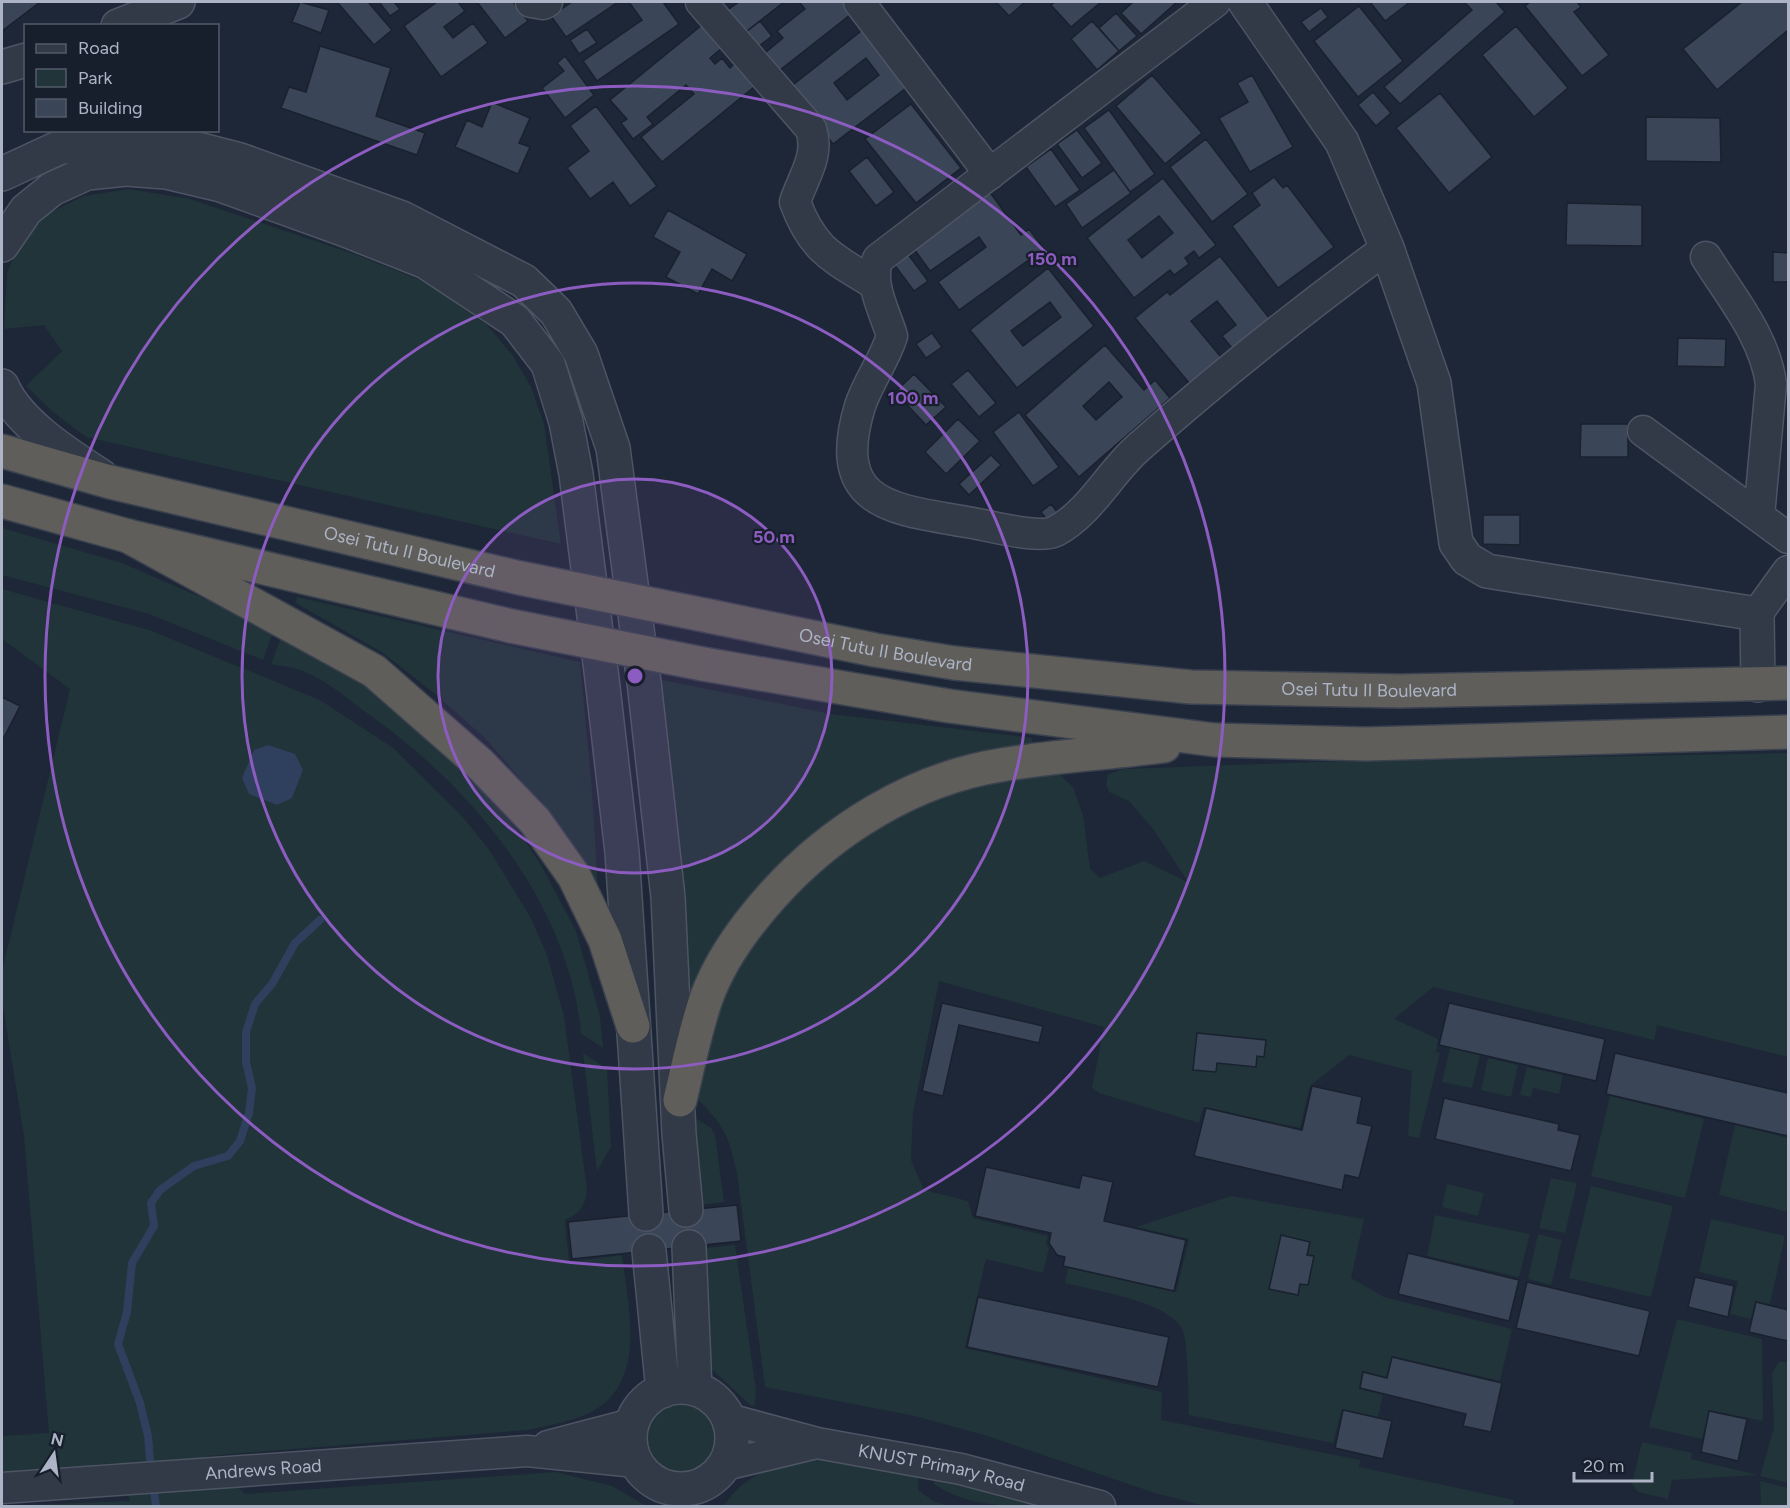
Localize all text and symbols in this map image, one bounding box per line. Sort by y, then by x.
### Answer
legend [24,24,219,132]
text: Road [78,37,119,59]
text: Park [78,67,113,89]
text: Building [78,97,143,119]
text: 150 m [1027,248,1077,270]
text: 100 m [888,387,938,409]
street label: Osei Tutu II Boulevard [322,521,498,583]
text: 50 m [753,526,795,548]
street label: Osei Tutu II Boulevard [797,624,973,676]
centre of rings [625,666,645,686]
street label: Osei Tutu II Boulevard [1281,678,1457,702]
north arrow [24,1424,84,1484]
text: N [49,1429,65,1451]
street label: KNUST Primary Road [856,1440,1027,1496]
scale bar [1574,1445,1652,1483]
street label: Andrews Road [204,1454,322,1485]
text: 20 m [1583,1455,1624,1477]

